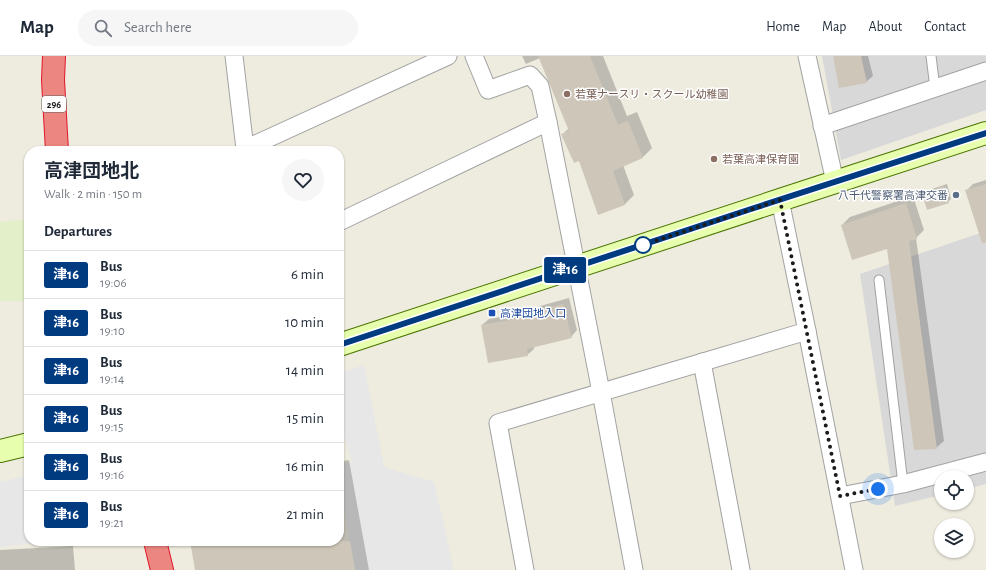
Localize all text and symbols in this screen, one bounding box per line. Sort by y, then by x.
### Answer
search box [78,10,358,46]
icon: search [92,17,114,39]
text: Map [20,18,54,37]
text: Search here [124,20,192,35]
text: Home [766,20,800,34]
text: Map [822,20,846,34]
text: About [868,20,902,34]
text: Contact [924,20,966,34]
place label: 若葉ナースリ・スクール幼稚園 [575,88,728,100]
marker: 若葉ナースリ・スクール幼稚園 [562,89,572,99]
road number: 296 [42,96,66,112]
place label: 若葉高津保育園 [722,153,799,165]
marker: 若葉高津保育園 [709,154,719,164]
button: heart [282,159,324,201]
text: 高津団地北 [44,162,139,181]
text: Walk · 2 min · 150 m [44,188,142,201]
place label: 八千代警察署高津交番 [838,189,948,201]
marker: 八千代警察署高津交番 [951,190,961,200]
text: Departures [44,224,112,239]
unlabelled marker [634,236,652,254]
line badge: 津16 [542,257,588,283]
text: Bus [100,259,122,274]
text: 津16 [552,263,578,277]
text: 6 min [291,267,324,282]
text: 津16 [53,268,79,282]
text: 19:06 [100,277,127,290]
text: Bus [100,307,122,322]
marker: 高津団地入口 [487,308,497,318]
place label: 高津団地入口 [500,308,566,319]
text: 10 min [285,315,324,330]
text: 津16 [53,316,79,330]
text: 19:10 [100,325,125,338]
text: Bus [100,355,122,370]
text: 14 min [286,363,324,378]
text: 津16 [53,364,79,378]
text: 19:14 [100,373,124,386]
text: Bus [100,403,122,418]
text: 15 min [287,411,324,426]
text: 津16 [53,412,79,426]
text: 19:15 [100,421,123,434]
text: Bus [100,451,122,466]
text: 16 min [286,459,324,474]
text: 津16 [53,460,79,474]
text: 19:16 [100,469,124,482]
map controls [934,470,974,558]
button: locate [934,470,974,510]
your location [868,479,888,499]
text: Bus [100,499,122,514]
text: 21 min [286,507,324,522]
text: 津16 [53,508,79,522]
text: 19:21 [100,517,124,530]
button: layers [934,518,974,558]

